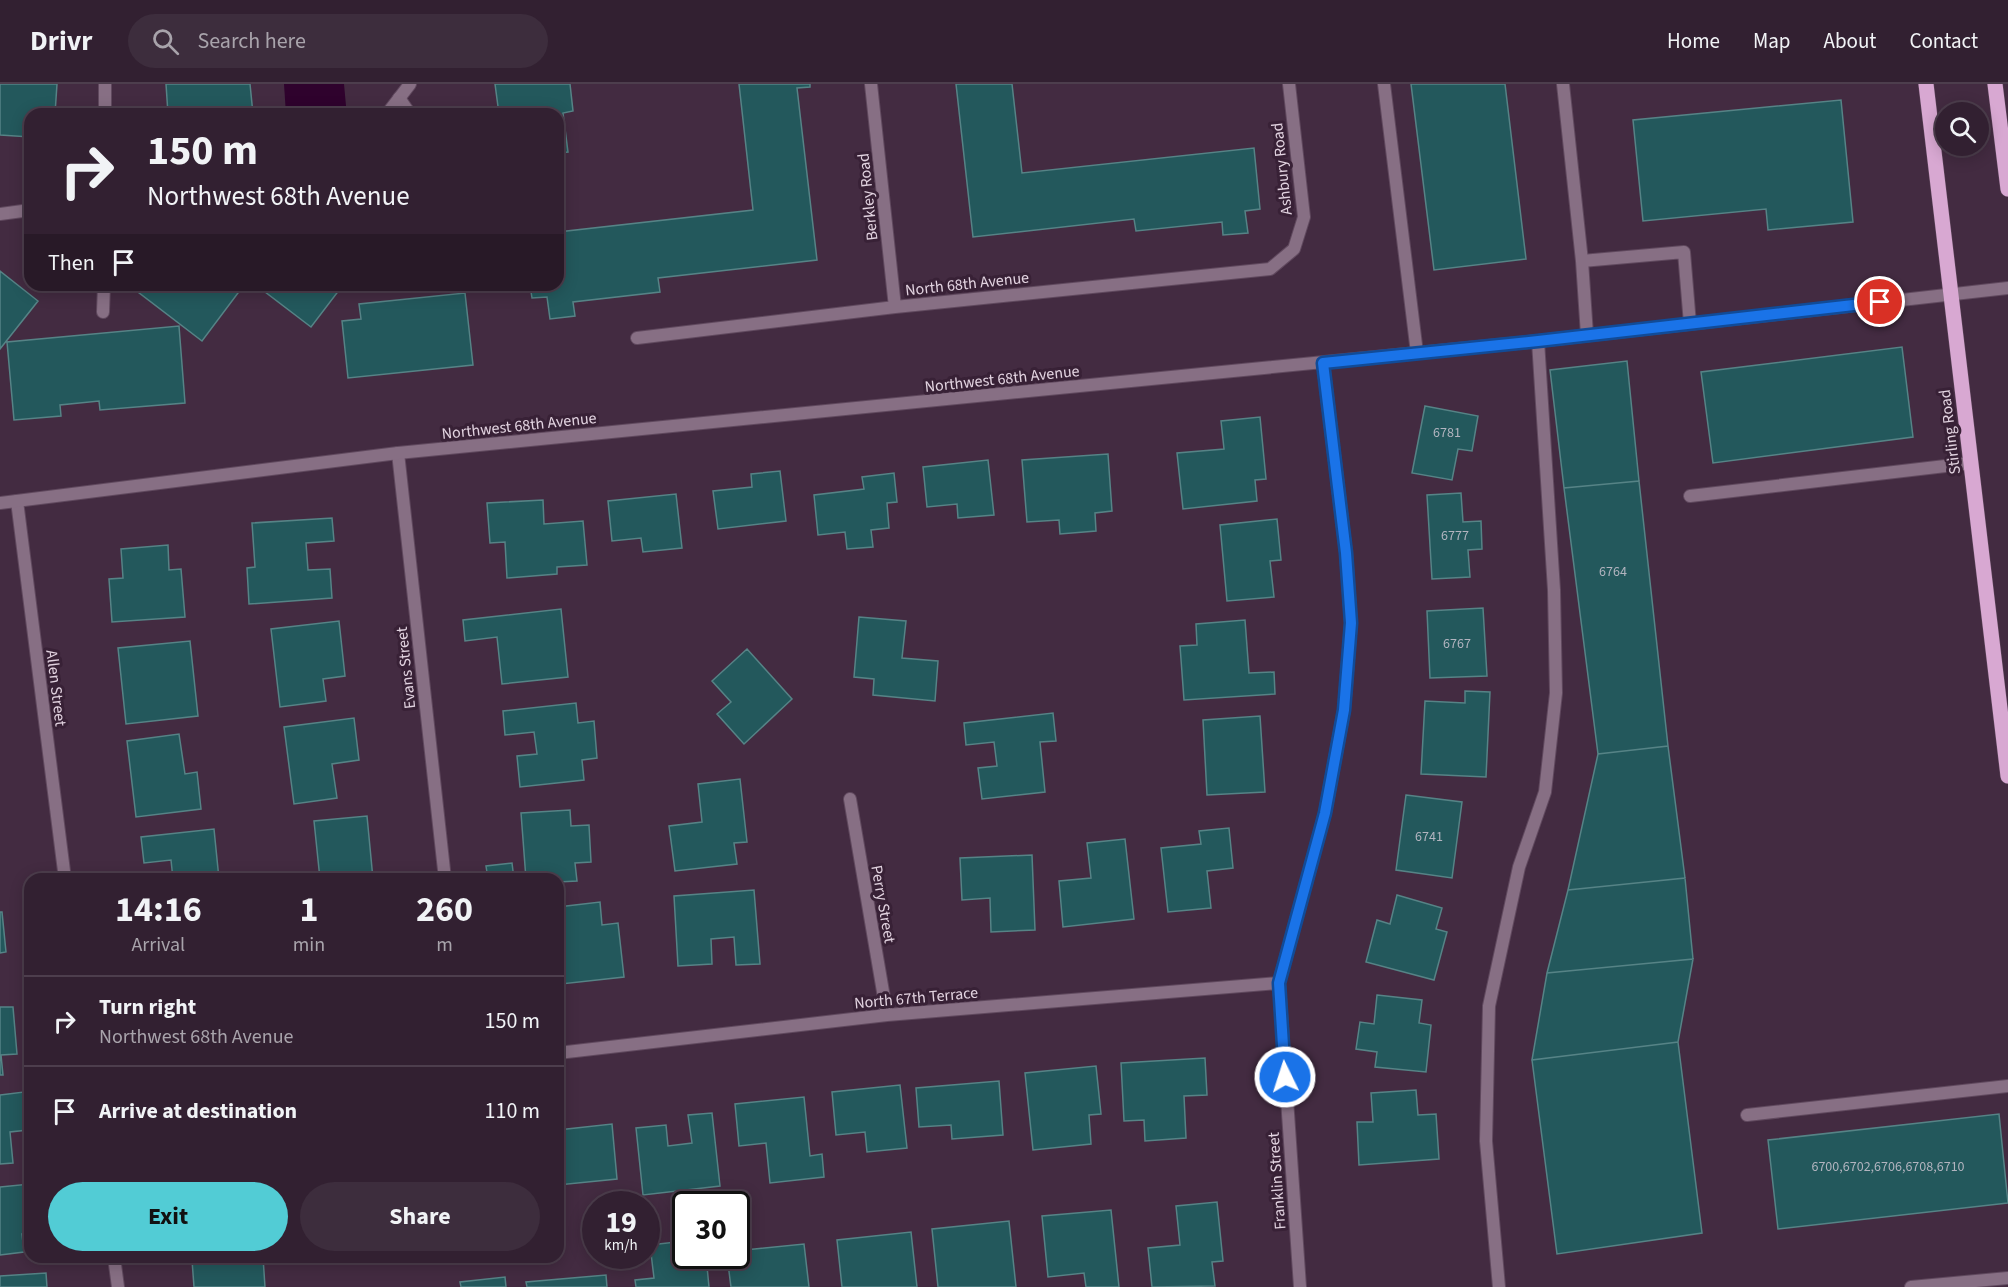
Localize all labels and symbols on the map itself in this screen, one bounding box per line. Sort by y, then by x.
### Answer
street label: Ashbury Road [1266,122,1298,216]
street label: Berkley Road [852,152,884,242]
street label: North 68th Avenue [904,267,1030,301]
pin [1854,276,1905,327]
street label: Northwest 68th Avenue [924,360,1081,398]
street label: Stirling Road [1934,388,1966,476]
street label: Northwest 68th Avenue [441,407,598,445]
house number: 6781 [1433,423,1461,443]
house number: 6777 [1441,526,1469,546]
house number: 6764 [1599,562,1627,582]
street label: Evans Street [391,625,421,710]
house number: 6767 [1443,634,1471,654]
street label: Allen Street [40,649,72,728]
house number: 6741 [1415,827,1443,847]
street label: Perry Street [865,863,901,945]
street label: North 67th Terrace [853,982,979,1014]
position arrow [1253,1045,1317,1109]
street label: Franklin Street [1263,1131,1291,1230]
house number: 6700,6702,6706,6708,6710 [1811,1157,1965,1177]
speed limit sign: 30 [672,1191,750,1269]

